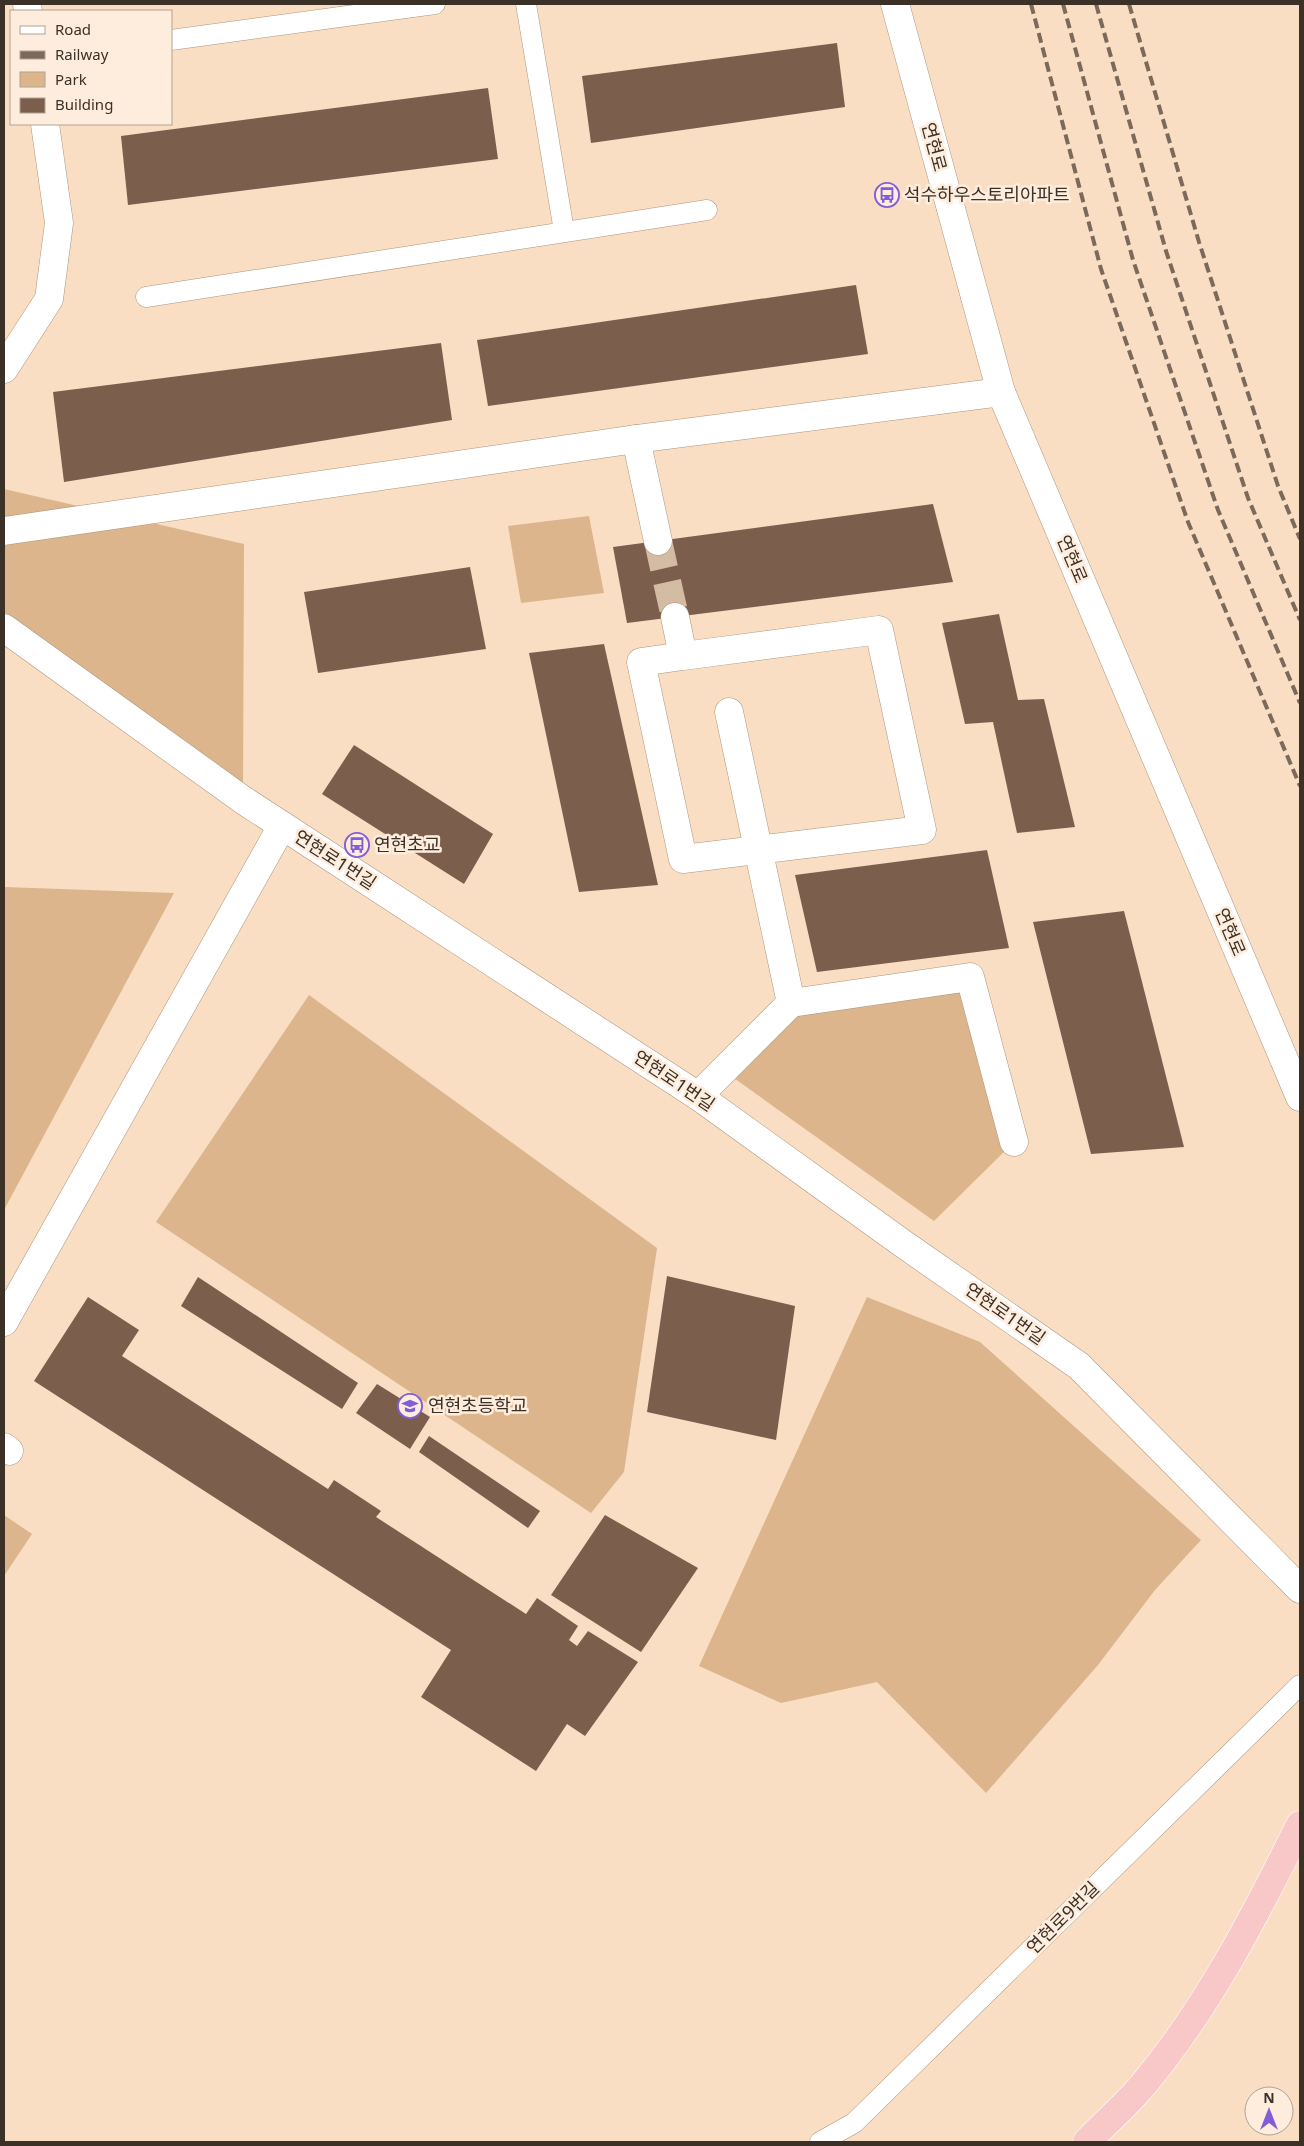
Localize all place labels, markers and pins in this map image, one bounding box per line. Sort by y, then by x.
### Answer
bus stop icon: 석수하우스토리아파트 [874,182,900,208]
place label: 석수하우스토리아파트 [904,182,1070,206]
bus stop icon: 연현초교 [344,832,370,858]
place label: 연현초교 [374,832,440,856]
school or university icon: 연현초등학교 [397,1393,423,1419]
place label: 연현초등학교 [428,1393,527,1417]

